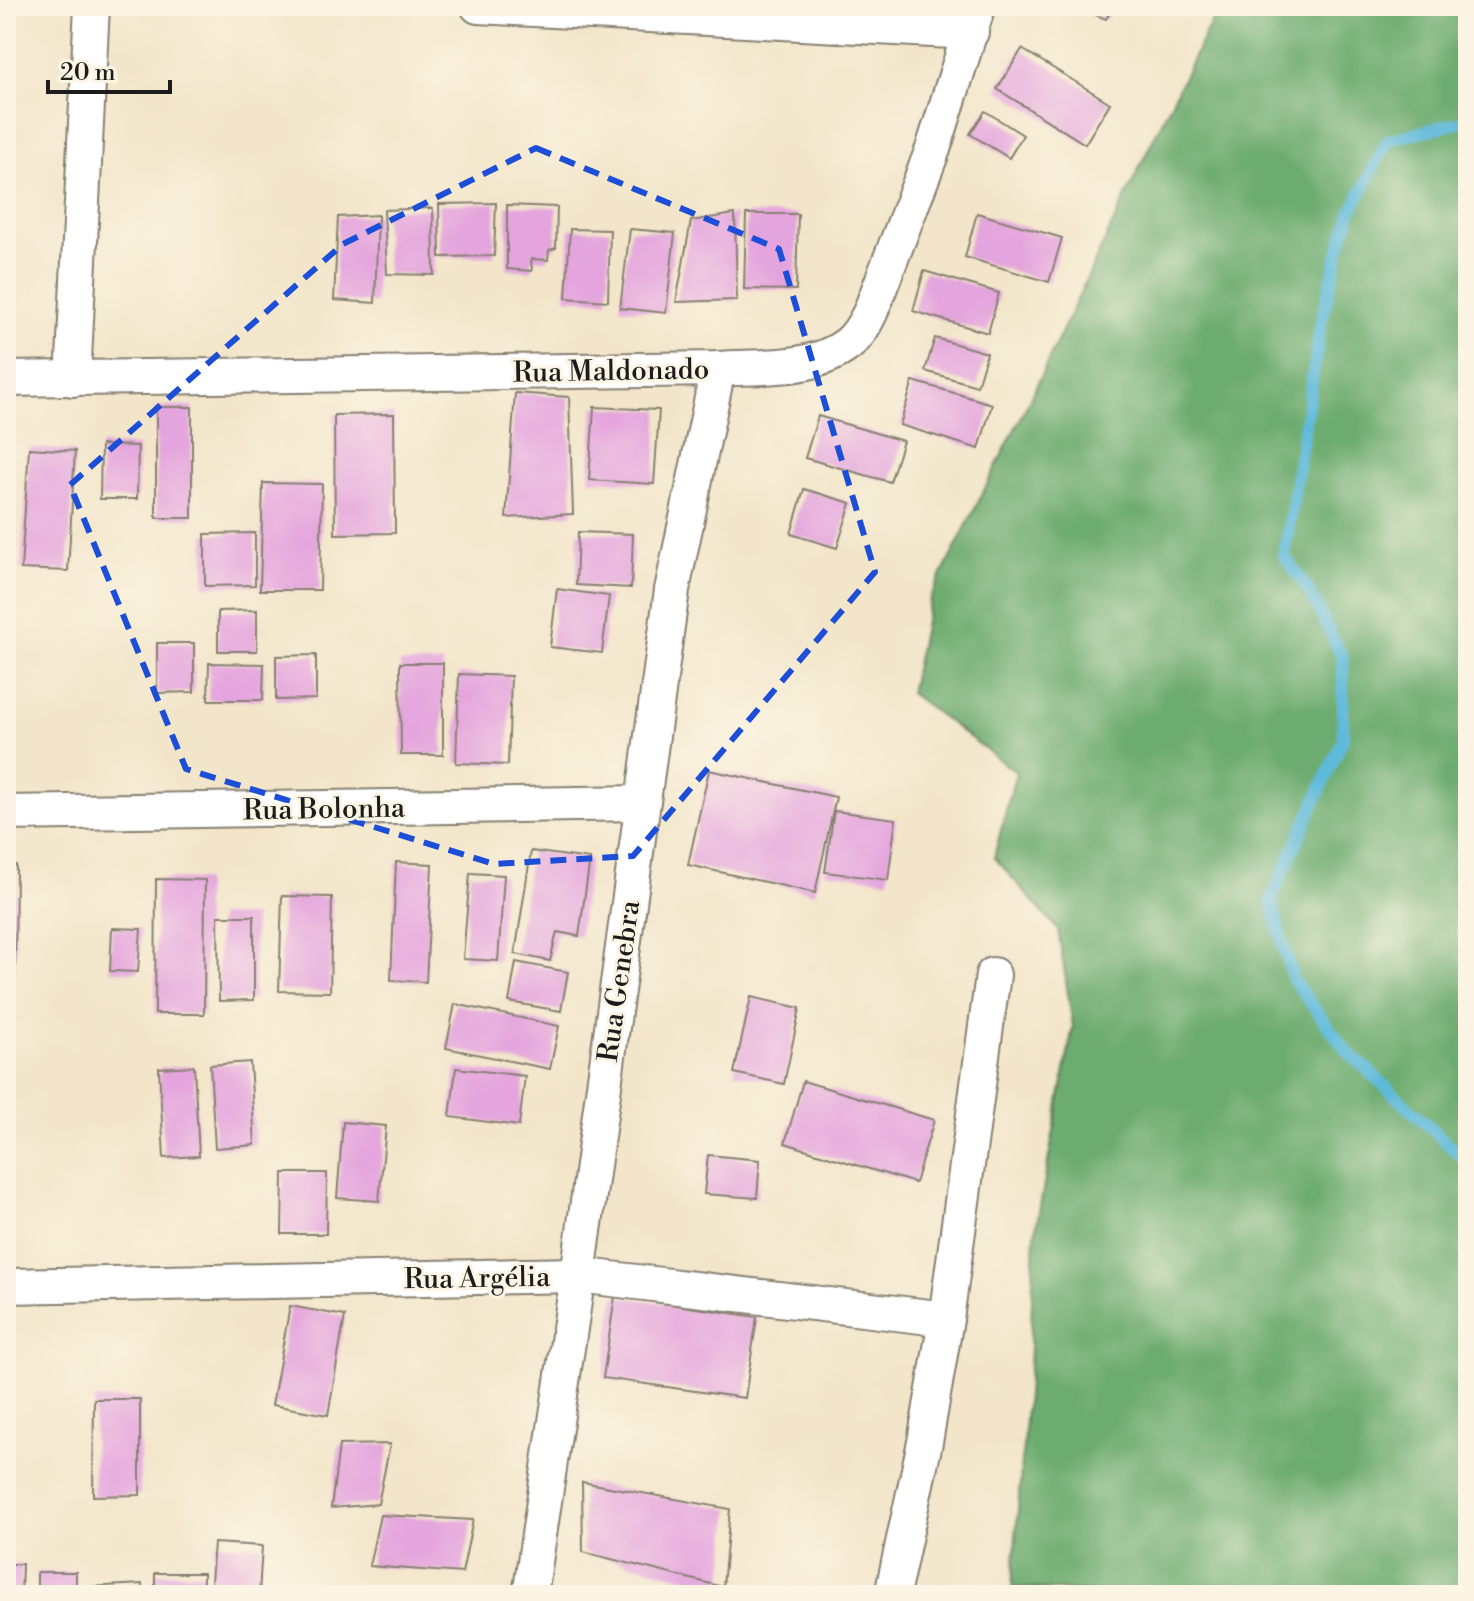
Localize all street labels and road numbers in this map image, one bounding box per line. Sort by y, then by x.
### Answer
street label: Rua Maldonado [512,352,710,391]
street label: Rua Bolonha [243,791,406,828]
street label: Rua Genebra [591,897,648,1064]
street label: Rua Argélia [404,1260,551,1297]

